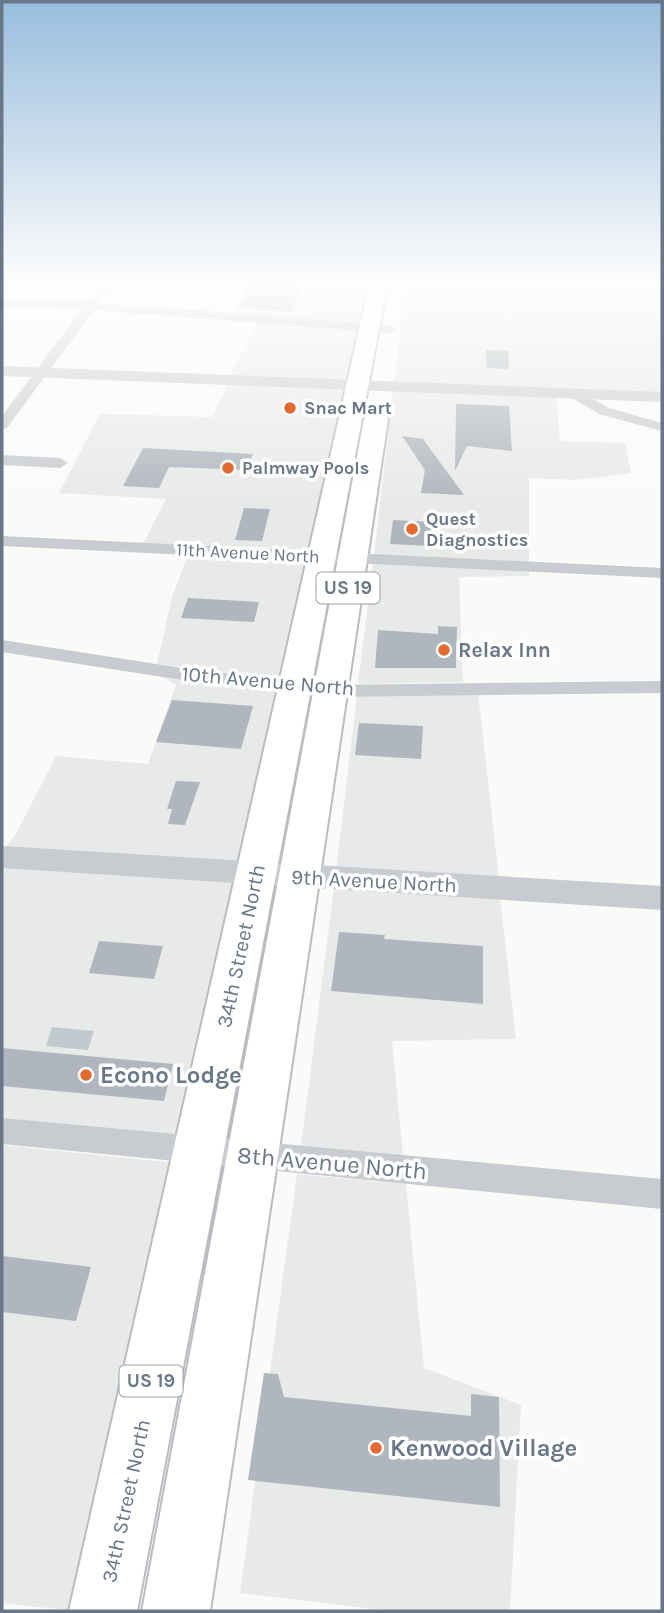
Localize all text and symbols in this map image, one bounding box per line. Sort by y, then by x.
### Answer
place label: Snac Mart [304,397,392,419]
marker: Snac Mart [282,400,298,416]
place label: Palmway Pools [242,457,369,479]
marker: Palmway Pools [220,460,236,476]
place label: Quest Diagnostics [426,508,528,551]
marker: Quest Diagnostics [404,521,420,537]
street label: 11th Avenue North [176,538,320,568]
road number: US 19 [316,572,380,604]
place label: Relax Inn [458,638,551,662]
marker: Relax Inn [436,642,452,658]
street label: 10th Avenue North [181,662,355,700]
street label: 34th Street North [212,862,270,1030]
street label: 9th Avenue North [291,865,457,897]
place label: Econo Lodge [100,1061,242,1089]
marker: Econo Lodge [78,1067,94,1083]
street label: 8th Avenue North [236,1141,428,1185]
road number: US 19 [120,1366,182,1396]
street label: 34th Street North [97,1417,155,1585]
place label: Kenwood Village [390,1434,577,1462]
marker: Kenwood Village [368,1440,384,1456]

